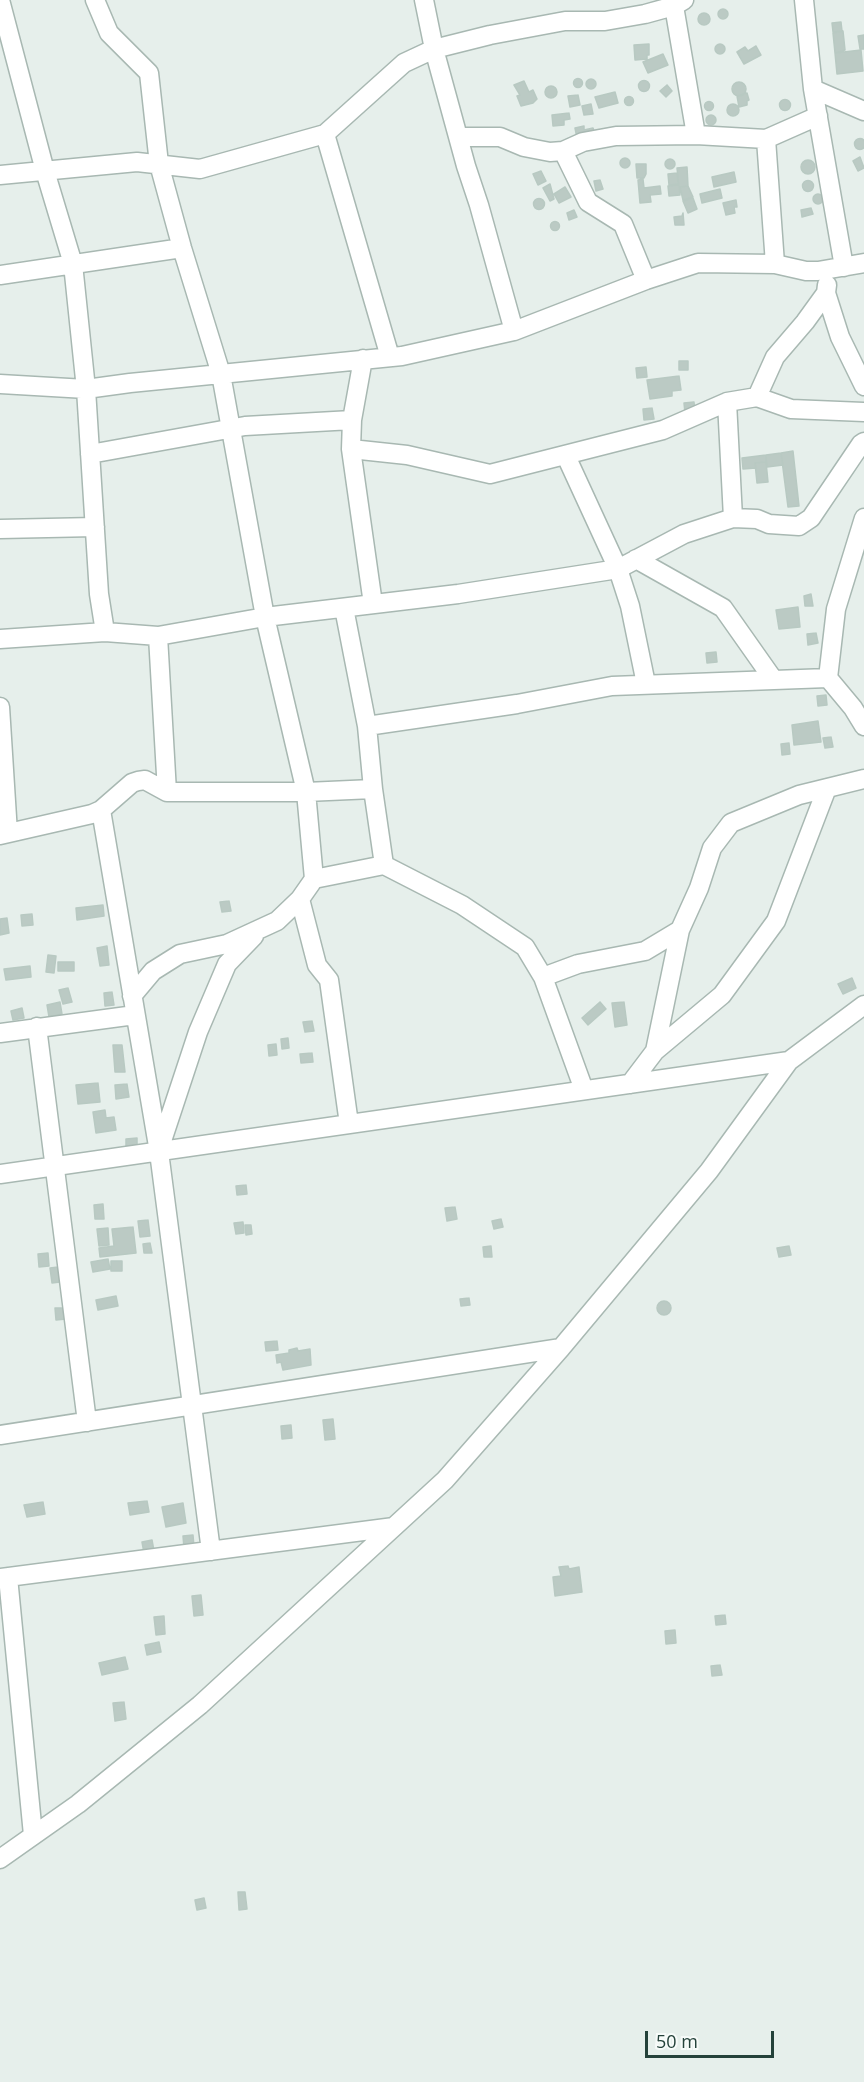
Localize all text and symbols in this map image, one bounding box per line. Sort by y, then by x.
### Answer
scale bar [648,2019,777,2057]
text: 50 m [656,2029,698,2053]

